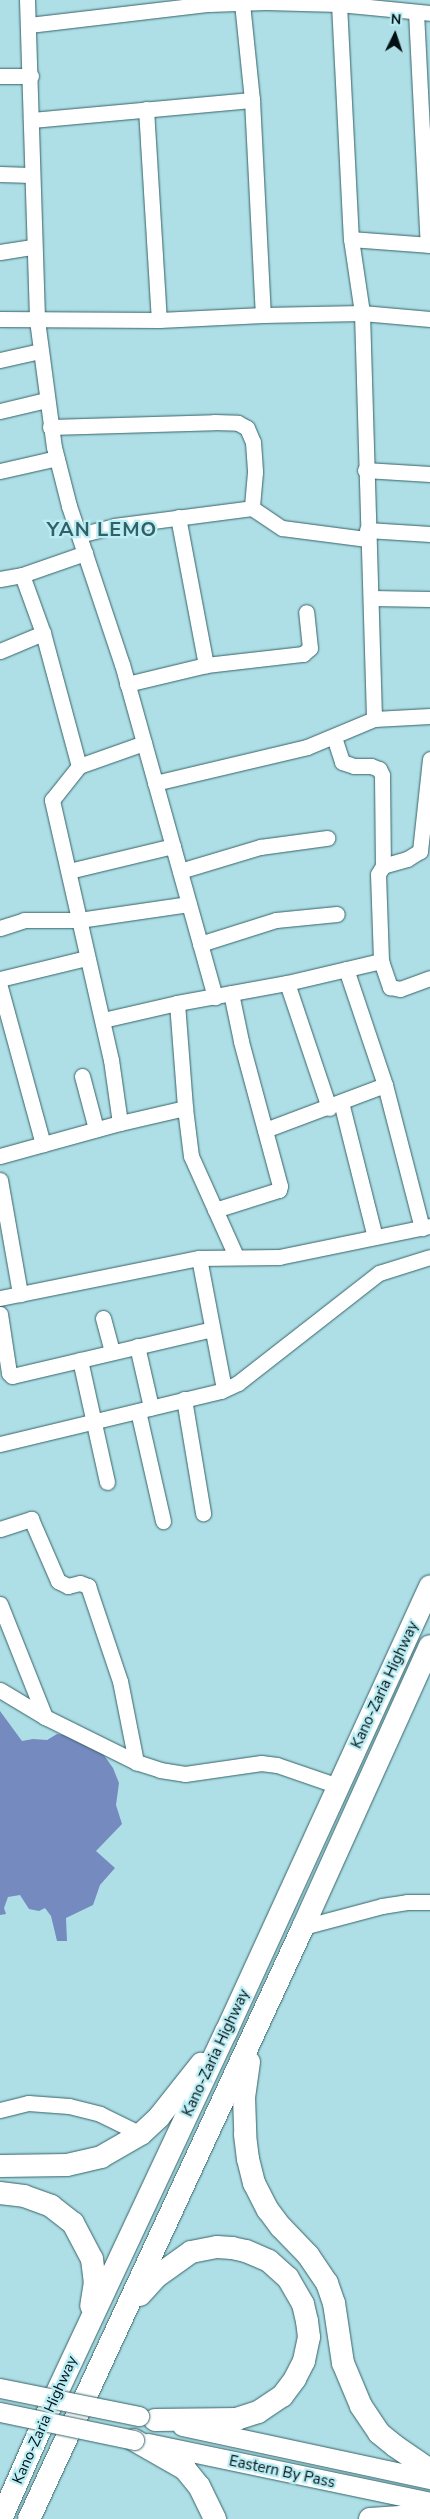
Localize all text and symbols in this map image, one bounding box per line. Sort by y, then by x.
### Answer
north arrow [370,10,420,60]
text: N [390,10,402,29]
district label: YAN LEMO [46,517,158,541]
street label: Kano-Zaria Highway [348,1619,422,1751]
street label: Kano-Zaria Highway [179,1987,253,2119]
street label: Kano-Zaria Highway [9,2353,81,2487]
street label: Eastern By Pass [227,2452,337,2492]

